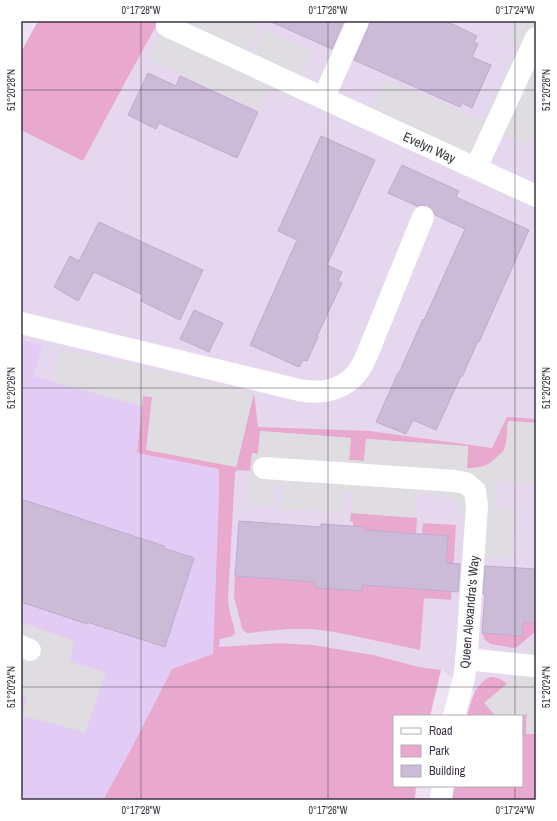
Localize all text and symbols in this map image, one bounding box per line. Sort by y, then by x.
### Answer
text: 0°17'28"W [121,4,161,17]
text: 0°17'26"W [308,4,348,17]
text: 0°17'24"W [495,4,535,17]
text: 51°20'28"N [5,69,18,111]
text: 51°20'28"N [540,69,553,111]
street label: Evelyn Way [400,128,459,167]
text: 51°20'26"N [5,367,18,409]
text: 51°20'26"N [540,367,553,409]
street label: Queen Alexandra's Way [456,554,483,669]
text: 51°20'24"N [5,666,18,708]
text: 51°20'24"N [540,666,553,708]
legend [393,715,523,787]
text: Road [429,723,453,739]
text: Park [429,743,449,759]
text: Building [429,763,466,779]
text: 0°17'28"W [121,804,161,817]
text: 0°17'26"W [308,804,348,817]
text: 0°17'24"W [495,804,535,817]

